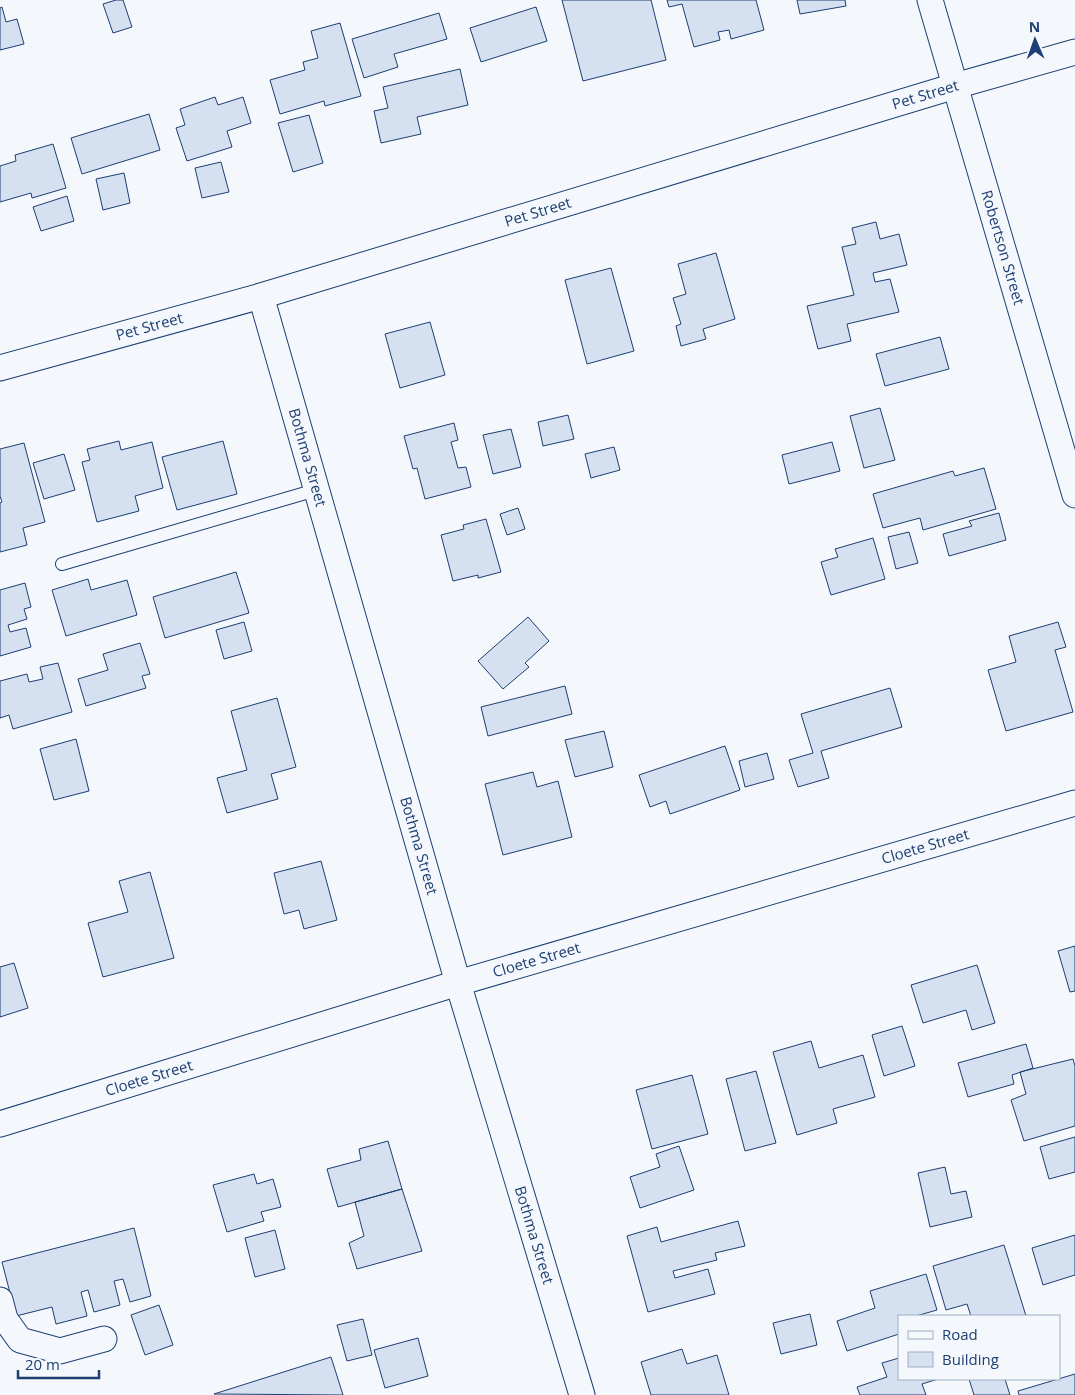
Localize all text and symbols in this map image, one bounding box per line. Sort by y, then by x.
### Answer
north arrow [1010,15,1060,65]
text: N [1029,17,1041,36]
street label: Pet Street [889,74,961,113]
street label: Robertson Street [977,188,1030,307]
street label: Pet Street [502,192,573,231]
street label: Pet Street [113,307,185,345]
street label: Bothma Street [285,406,332,509]
street label: Bothma Street [396,794,443,897]
street label: Cloete Street [879,823,971,868]
street label: Cloete Street [490,937,582,981]
street label: Cloete Street [103,1054,195,1100]
street label: Bothma Street [511,1183,559,1286]
legend [898,1315,1060,1380]
text: Road [942,1324,978,1344]
scale bar [18,1348,99,1380]
text: Building [942,1349,999,1369]
text: 20 m [25,1354,60,1374]

